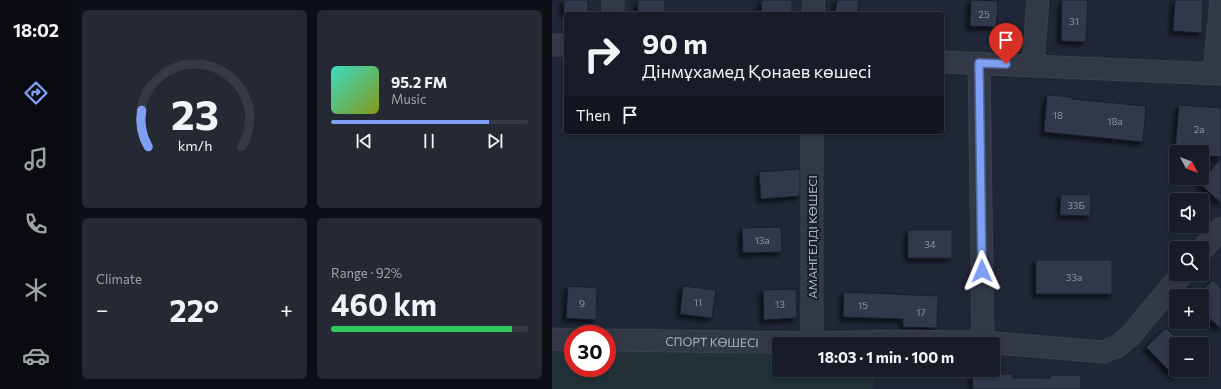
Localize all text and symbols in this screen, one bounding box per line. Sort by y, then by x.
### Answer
house number: 25 [978,8,990,20]
house number: 31 [1069,15,1079,27]
text: 18:02 [13,19,59,41]
pin [989,23,1023,64]
text: 90 m [642,26,708,60]
icon: right [576,28,628,80]
icon: arrive [995,29,1017,51]
text: Дінмұхамед Қонаев көшесі [642,60,872,82]
text: 95.2 FM [391,73,447,91]
icon: directions [22,79,50,107]
text: 23 [171,88,218,139]
text: Music [391,91,426,107]
icon: arrive [619,104,641,126]
text: Then [576,106,611,124]
house number: 18 [1053,109,1063,121]
house number: 18а [1107,115,1123,127]
house number: 2а [1194,123,1204,135]
icon: previous [353,130,375,152]
icon: pause [418,130,440,152]
icon: next [484,130,506,152]
text: km/h [177,136,212,154]
icon: music [22,145,50,173]
north arrow [1169,145,1209,185]
map controls [1169,145,1209,377]
street label: АМАНГЕЛДІ КӨШЕСІ [805,175,819,299]
button: sound [1169,193,1209,233]
house number: 33Б [1067,199,1085,211]
icon: phone [22,210,50,238]
house number: 13а [754,234,770,246]
house number: 34 [924,238,936,250]
button: search [1169,241,1209,281]
position arrow [961,250,1003,292]
text: Range · 92% [331,265,402,281]
text: Climate [96,271,142,287]
house number: 33а [1066,271,1082,283]
icon: climate [22,276,50,304]
text: 460 km [331,285,437,322]
button: + [1169,289,1209,329]
text: 22° [170,291,219,328]
text: − [96,296,109,323]
text: + [280,296,293,323]
house number: 11 [694,296,702,308]
house number: 9 [579,297,585,309]
house number: 13 [775,298,785,310]
house number: 15 [858,299,868,311]
house number: 17 [916,306,926,318]
speed limit sign: 30 [564,325,616,377]
street label: СПОРТ КӨШЕСІ [665,334,759,349]
button: − [1169,337,1209,377]
icon: car [22,342,50,370]
text: 18:03 · 1 min · 100 m [818,348,954,366]

